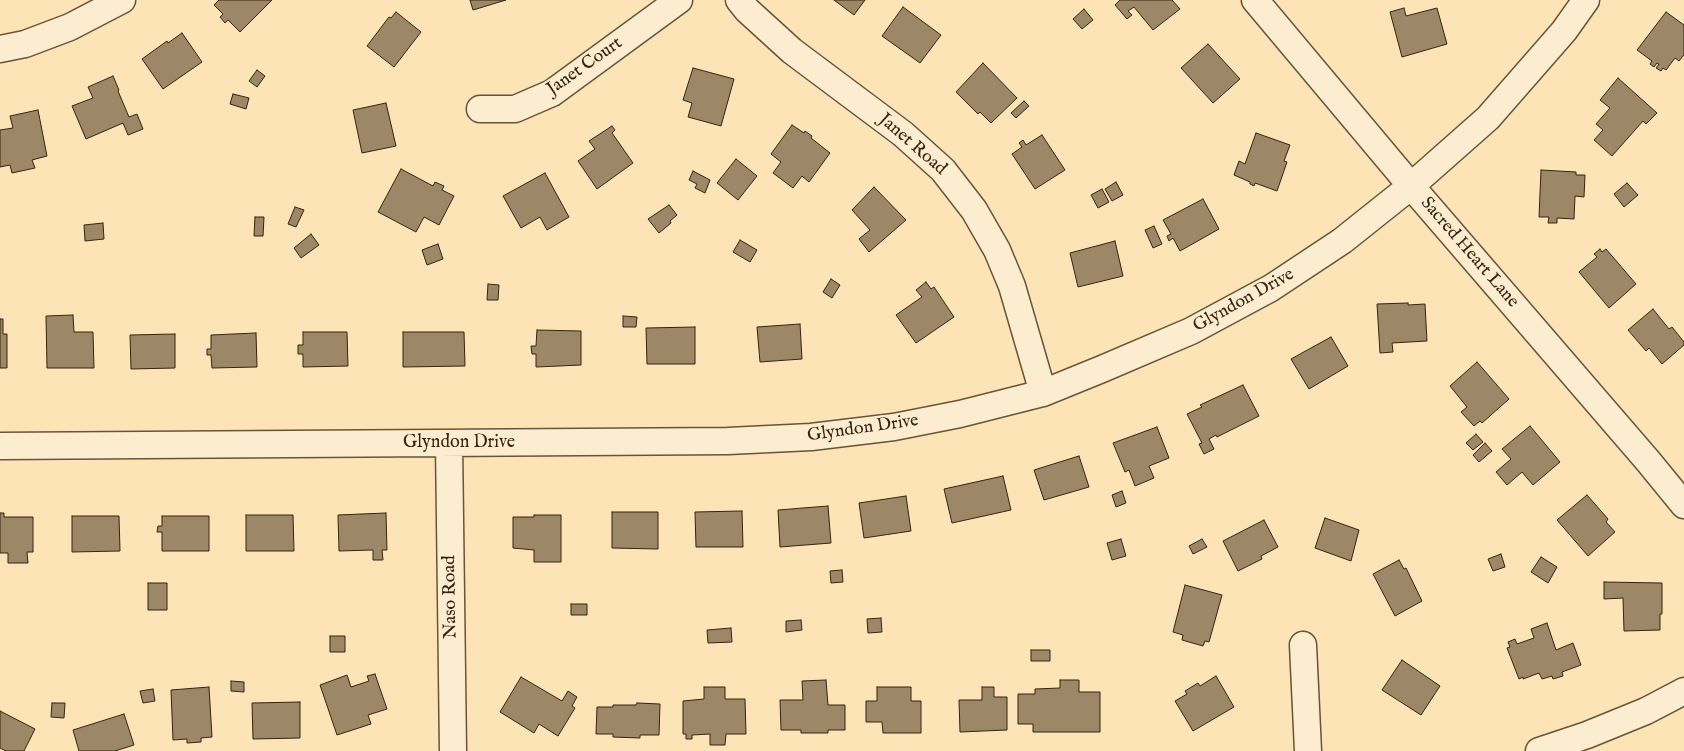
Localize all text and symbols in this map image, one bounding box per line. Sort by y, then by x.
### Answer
street label: Janet Court [543,33,627,101]
street label: Janet Road [873,110,951,180]
street label: Sacred Heart Lane [1415,193,1523,313]
street label: Glyndon Drive [1190,264,1298,338]
street label: Glyndon Drive [806,411,920,447]
street label: Glyndon Drive [403,432,515,454]
street label: Naso Road [439,555,463,639]

